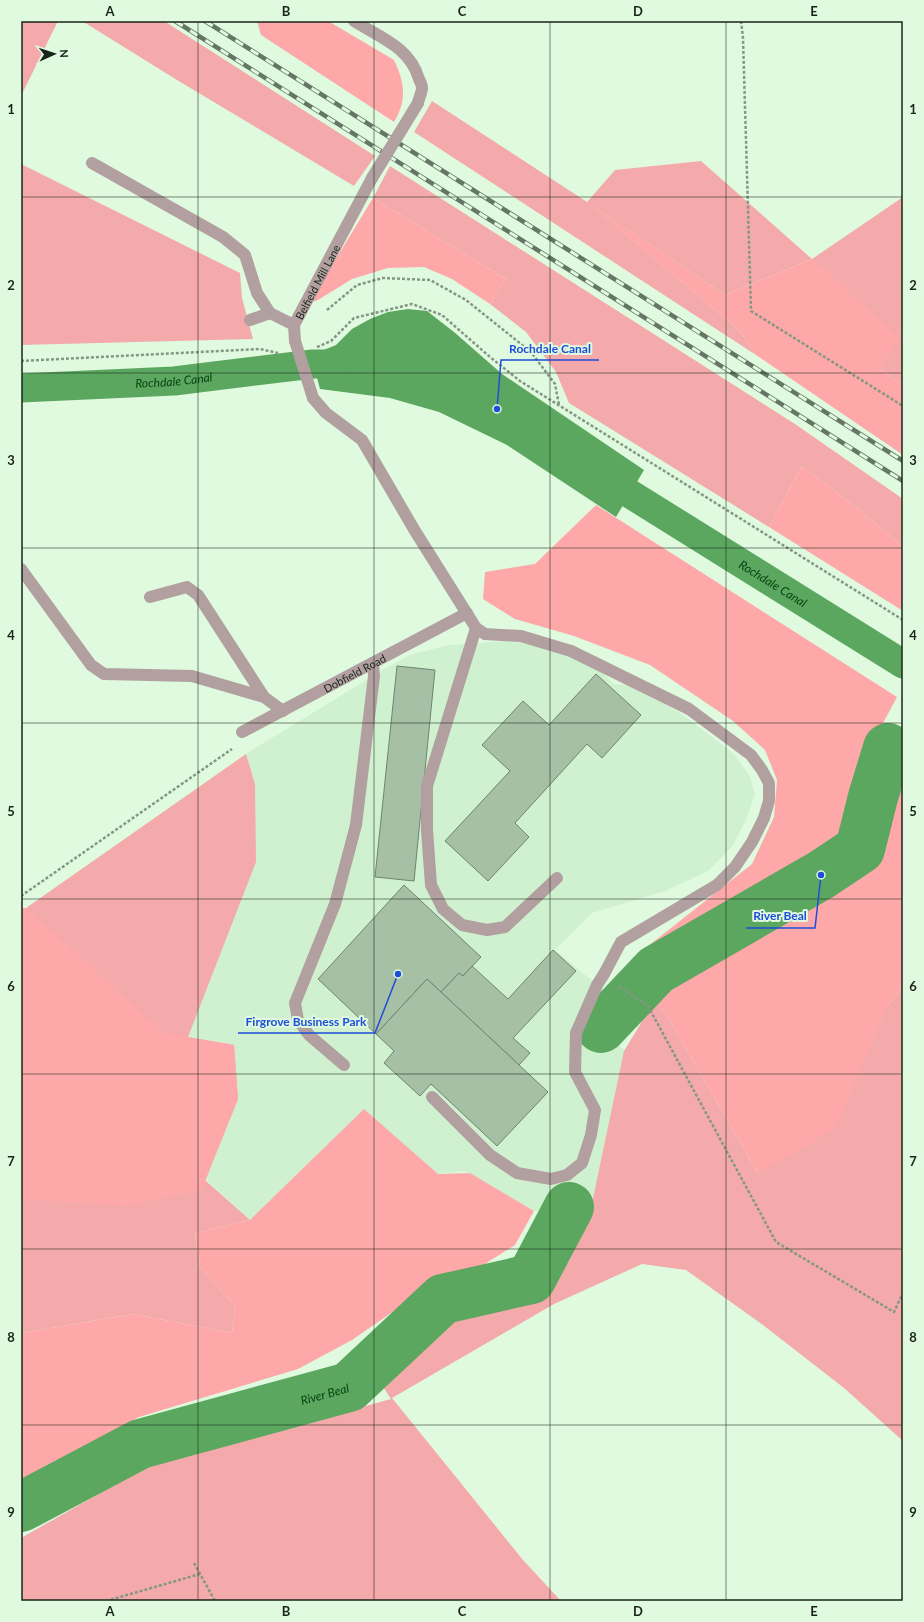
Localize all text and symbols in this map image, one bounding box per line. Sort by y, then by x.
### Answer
text: A [104,3,115,19]
text: B [282,3,291,19]
text: C [458,3,467,19]
text: D [633,3,643,19]
text: E [810,3,818,19]
north arrow [34,34,74,74]
text: N [58,49,71,58]
text: 1 [7,101,15,117]
text: 1 [909,101,917,117]
street label: Belfield Mill Lane [292,242,342,321]
text: 2 [7,277,15,293]
text: 2 [909,277,917,293]
callout: Rochdale Canal [501,336,599,360]
text: Rochdale Canal [509,341,591,356]
water label: Rochdale Canal [135,369,213,390]
text: 3 [7,452,15,468]
text: 3 [909,452,917,468]
water label: Rochdale Canal [736,556,810,610]
text: 4 [7,627,15,643]
text: 4 [909,627,917,643]
street label: Dobfield Road [321,651,388,694]
text: 5 [7,803,15,819]
text: 5 [909,803,917,819]
callout: River Beal [746,904,815,928]
text: River Beal [753,908,807,923]
text: 6 [7,978,15,994]
text: 6 [909,978,917,994]
callout: Firgrove Business Park [238,1009,375,1033]
text: Firgrove Business Park [246,1014,367,1029]
text: 7 [7,1153,15,1169]
text: 7 [909,1153,917,1169]
text: 8 [7,1329,15,1345]
text: 8 [909,1329,917,1345]
water label: River Beal [299,1380,351,1407]
text: 9 [7,1504,15,1520]
text: 9 [909,1504,917,1520]
text: A [104,1603,115,1619]
text: B [282,1603,291,1619]
text: C [458,1603,467,1619]
text: D [633,1603,643,1619]
text: E [810,1603,818,1619]

